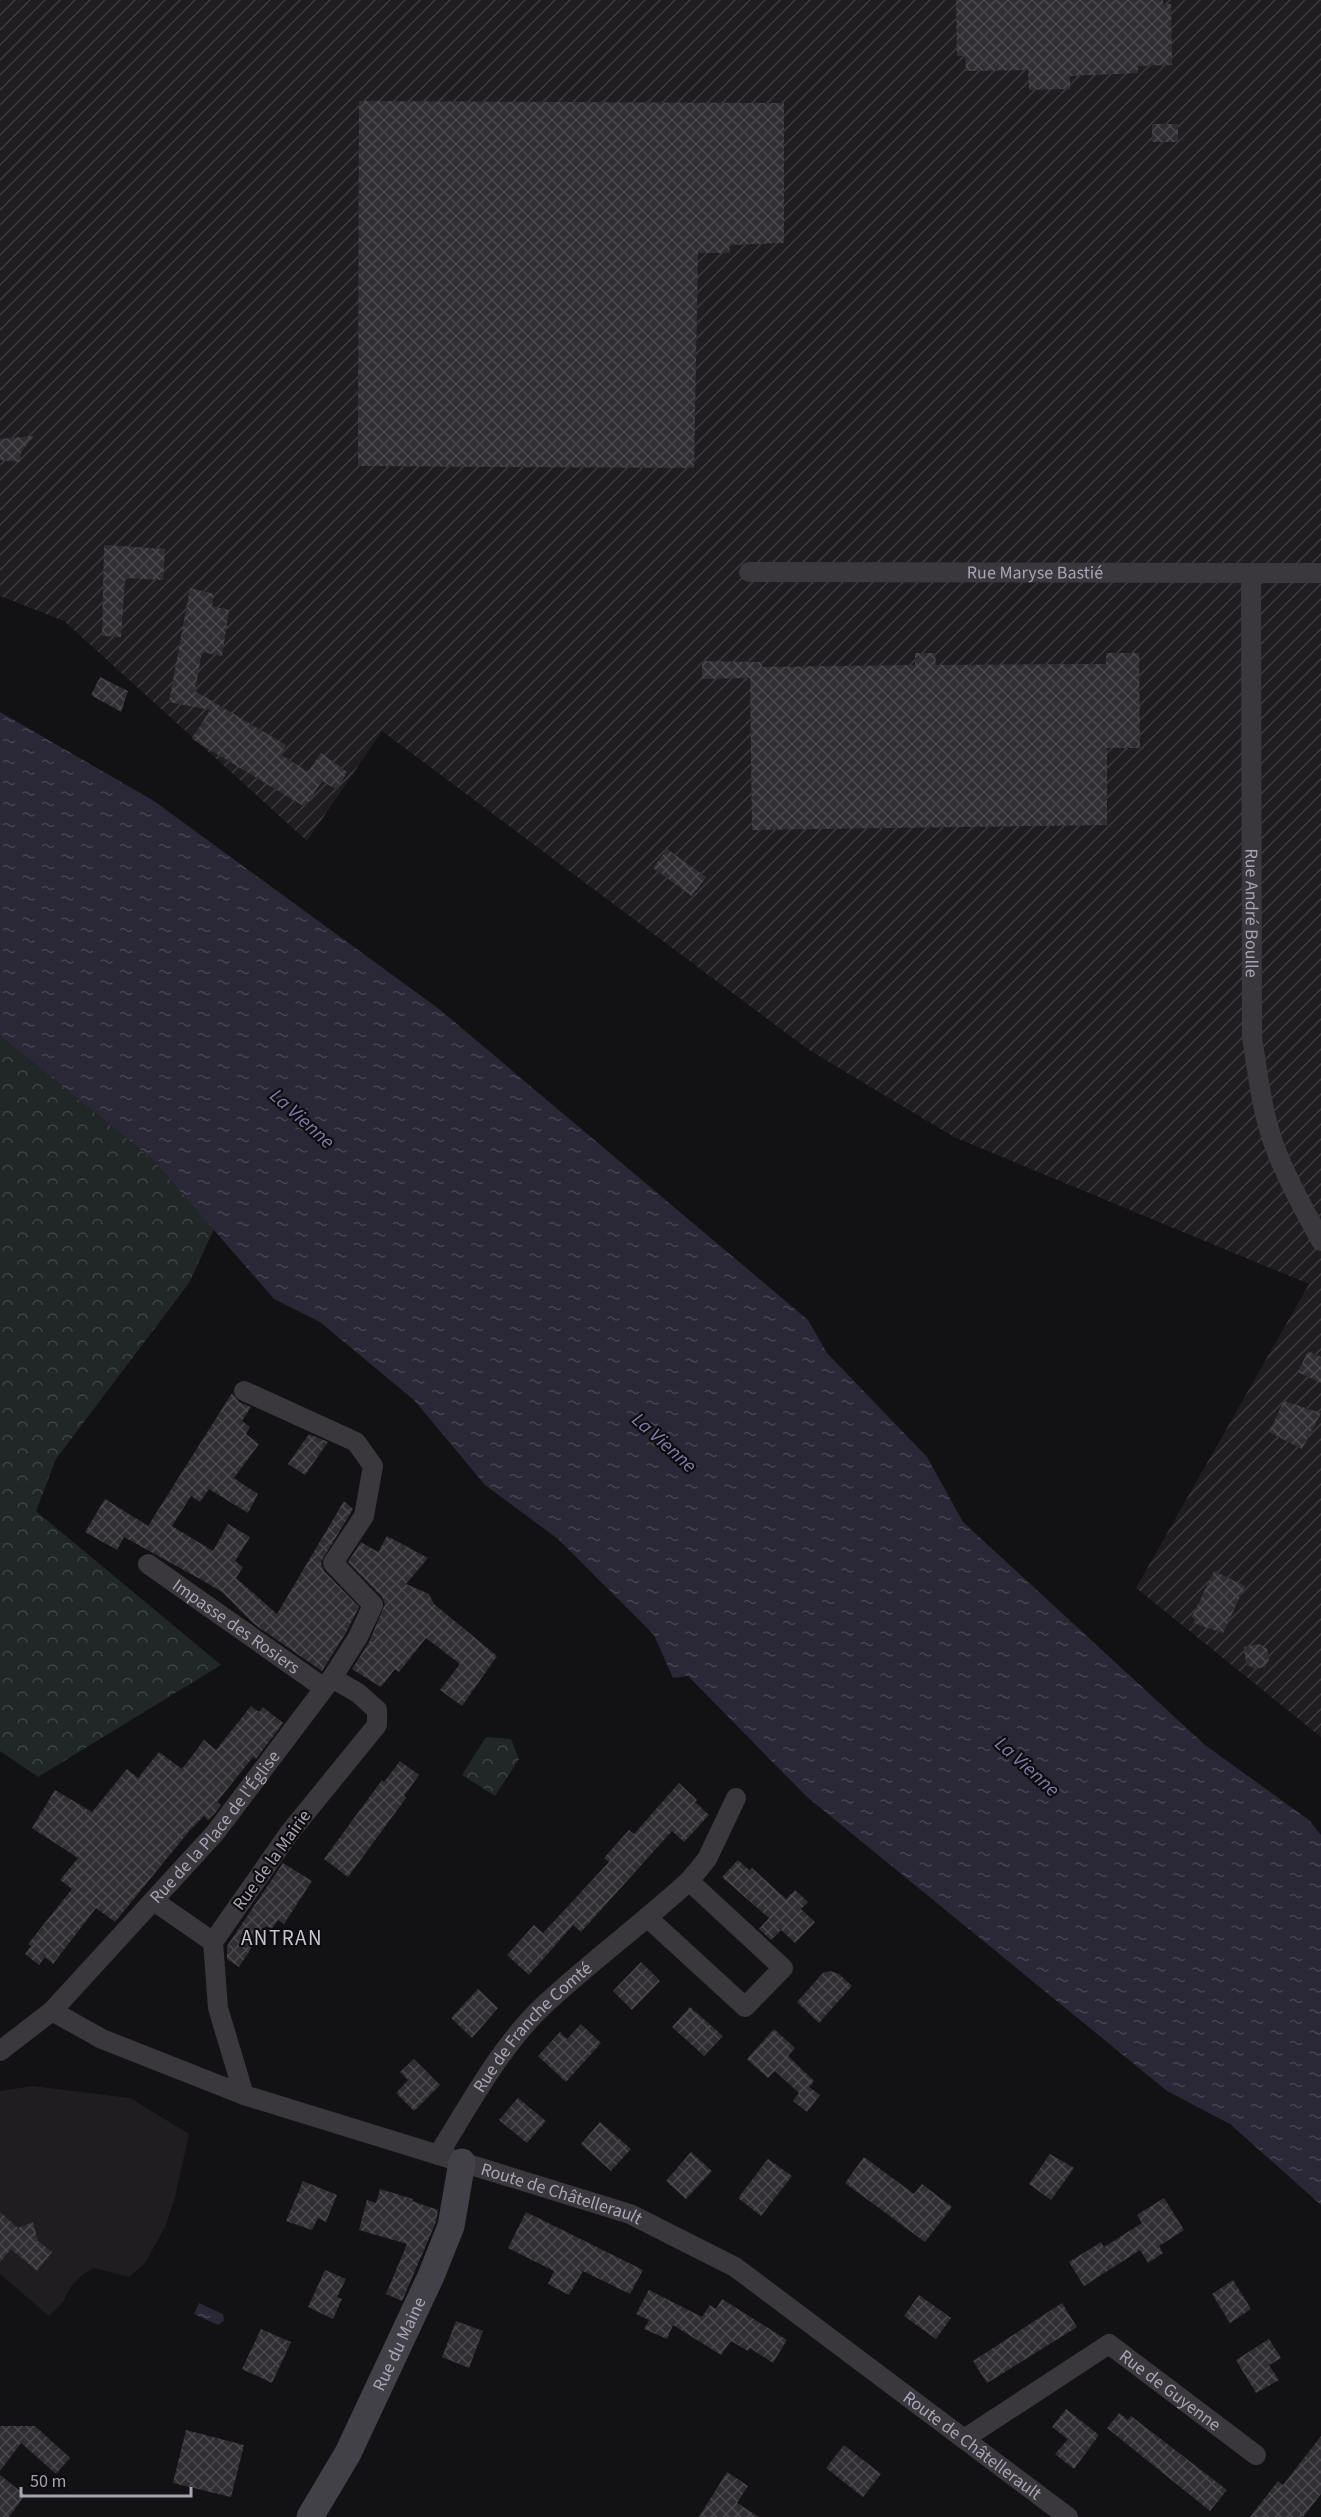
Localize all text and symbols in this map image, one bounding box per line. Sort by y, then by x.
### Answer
street label: Rue Maryse Bastié [967,560,1103,585]
street label: Rue André Boulle [1239,848,1264,978]
water label: La Vienne [263,1082,341,1156]
water label: La Vienne [625,1406,703,1480]
street label: Impasse des Rosiers [168,1573,305,1680]
water label: La Vienne [988,1730,1066,1804]
street label: Rue de la Place de l'Église [144,1745,286,1909]
street label: Rue de la Mairie [227,1805,317,1915]
district label: ANTRAN [241,1923,323,1953]
street label: Rue de Franche Comté [467,1956,597,2097]
street label: Route de Châtellerault [478,2156,647,2231]
street label: Rue du Maine [366,2293,432,2395]
street label: Rue de Guyenne [1114,2343,1226,2437]
street label: Route de Châtellerault [898,2385,1047,2506]
scale bar [21,2460,190,2498]
text: 50 m [30,2469,66,2494]

